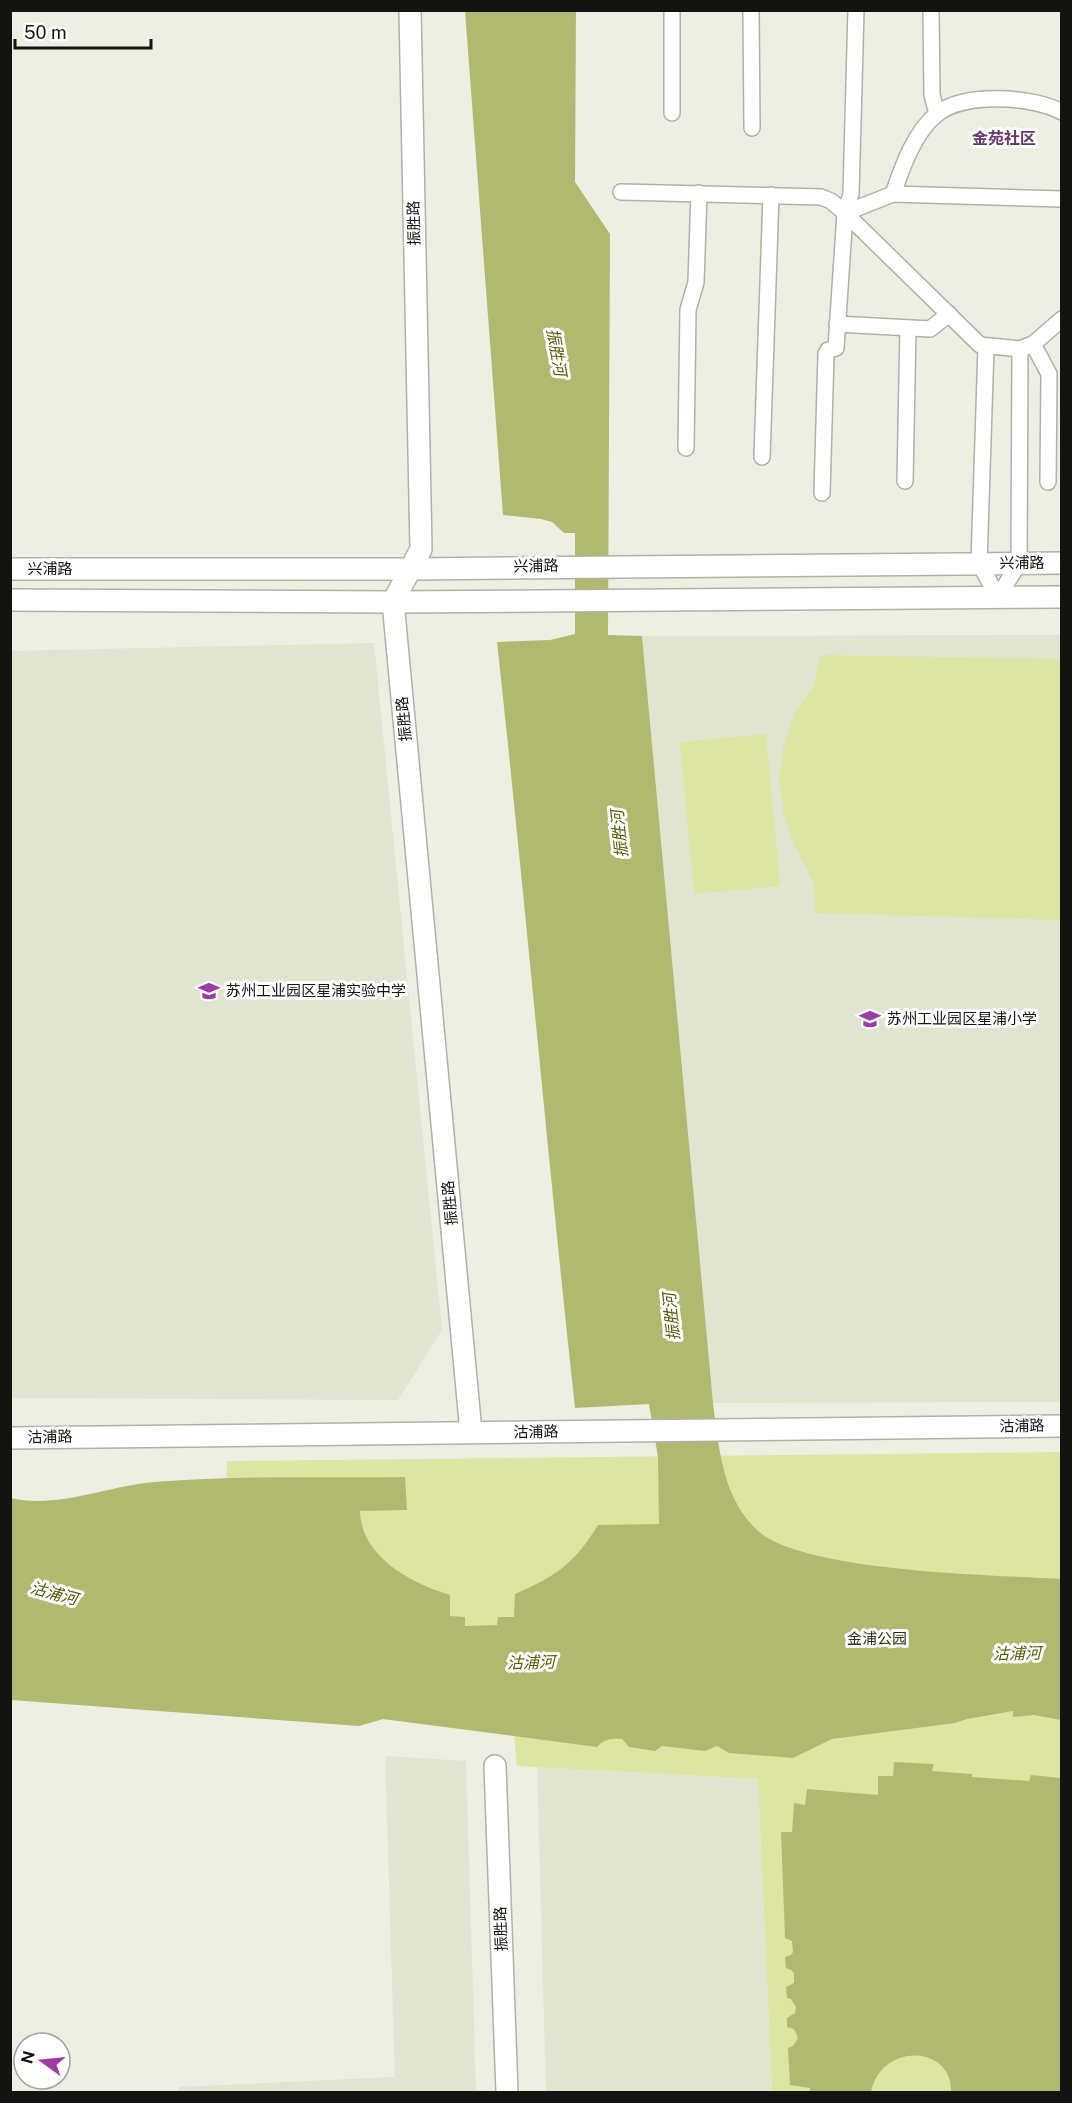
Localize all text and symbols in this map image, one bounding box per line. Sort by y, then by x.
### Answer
scale bar [15,12,152,50]
text: 50 m [24,22,67,43]
district label: 金苑社区 [972,129,1036,148]
street label: 振胜路 [405,200,422,246]
water label: 振胜河 [543,327,571,380]
street label: 兴浦路 [999,554,1045,571]
street label: 兴浦路 [513,557,559,574]
street label: 兴浦路 [27,560,73,577]
street label: 振胜路 [393,696,414,742]
water label: 振胜河 [607,806,631,859]
school or university icon: 苏州工业园区星浦实验中学 [197,979,221,1003]
place label: 苏州工业园区星浦实验中学 [226,982,406,999]
school or university icon: 苏州工业园区星浦小学 [858,1007,882,1031]
place label: 苏州工业园区星浦小学 [887,1010,1037,1027]
street label: 振胜路 [439,1180,460,1226]
water label: 振胜河 [659,1289,683,1342]
street label: 沽浦路 [999,1417,1045,1434]
street label: 沽浦路 [513,1423,559,1440]
street label: 沽浦路 [27,1428,73,1445]
water label: 沽浦河 [28,1578,82,1610]
park label: 金浦公园 [847,1630,907,1647]
water label: 沽浦河 [993,1644,1044,1663]
water label: 沽浦河 [507,1653,558,1672]
street label: 振胜路 [491,1906,510,1952]
north arrow [12,2031,72,2091]
text: N [17,2049,39,2066]

